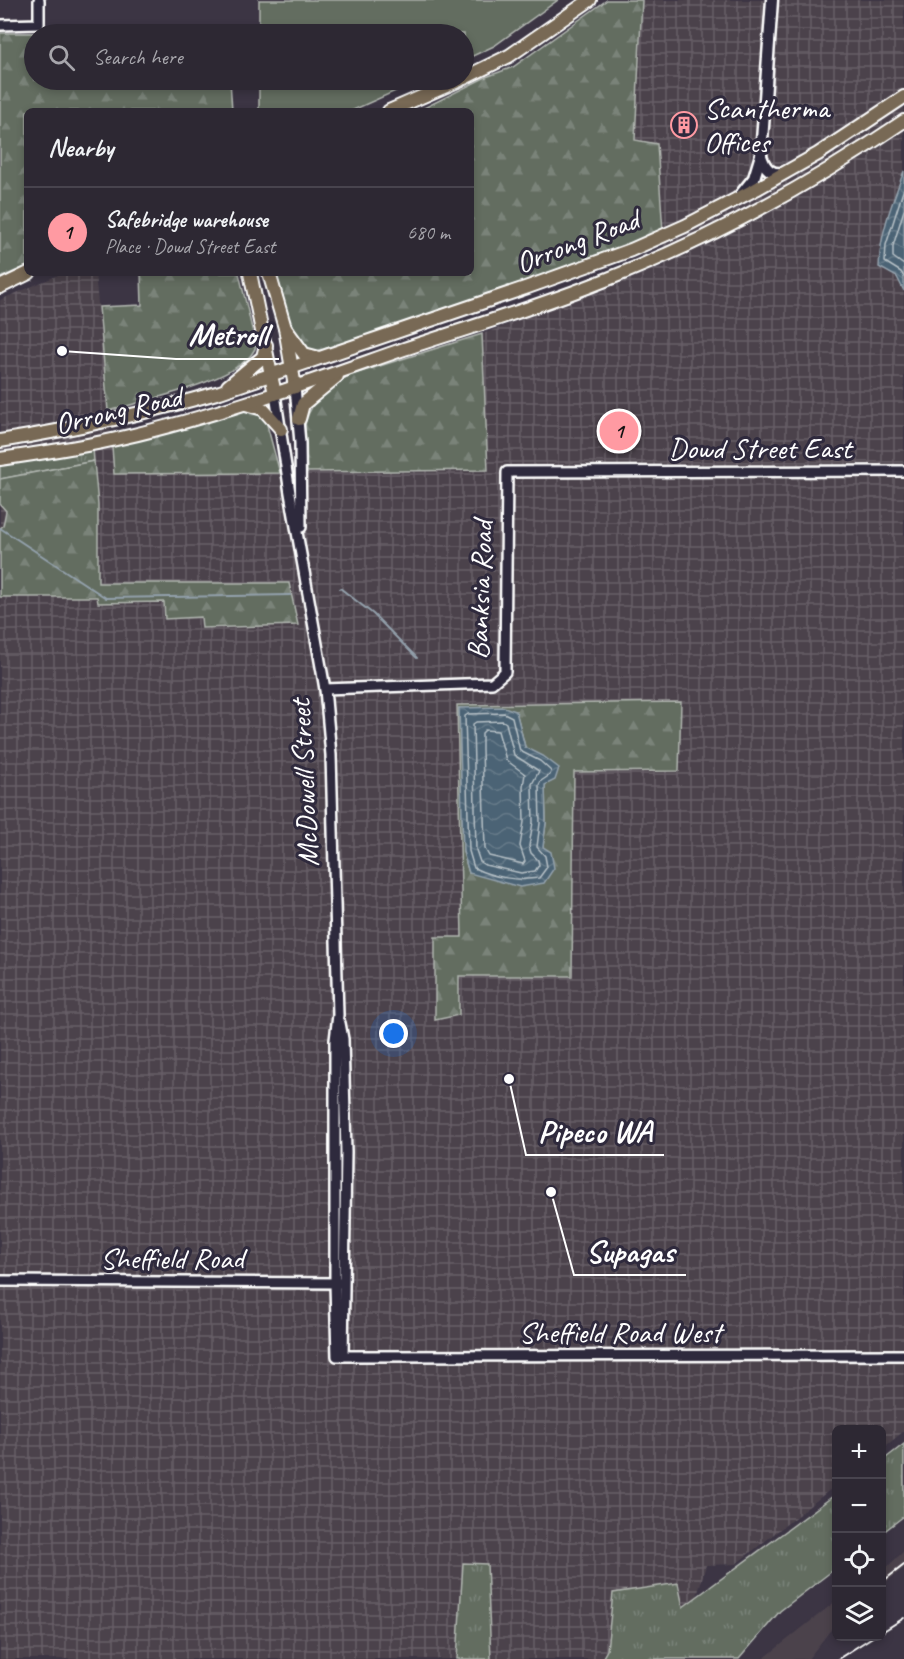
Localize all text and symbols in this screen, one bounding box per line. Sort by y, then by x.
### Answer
search box [24,24,474,90]
icon: search [45,41,78,74]
text: Search here [93,43,183,71]
place label: Scantherma Offices [704,89,831,161]
building icon: Scantherma Offices [669,110,699,140]
text: Nearby [48,131,113,164]
street label: Orrong Road [510,199,648,282]
text: Safebridge warehouse [105,206,268,234]
text: 1 [63,220,72,245]
text: 680 m [407,220,450,245]
text: Place · Dowd Street East [105,234,275,259]
callout: Metroll [176,309,279,359]
text: Metroll [188,314,274,355]
street label: Orrong Road [51,376,189,443]
pin: 1 [600,408,638,454]
street label: Dowd Street East [669,429,854,467]
street label: Banksia Road [459,516,502,660]
street label: McDowell Street [280,695,327,868]
your location [379,1019,408,1048]
callout: Pipeco WA [526,1105,664,1155]
text: Pipeco WA [538,1111,655,1152]
callout: Supagas [574,1225,686,1275]
text: Supagas [586,1231,677,1272]
street label: Sheffield Road [100,1239,248,1277]
street label: Sheffield Road West [519,1313,725,1351]
map controls [832,1425,886,1641]
button: + [832,1425,886,1479]
button: − [832,1479,886,1533]
button: locate [832,1533,886,1587]
button: layers [832,1587,886,1641]

